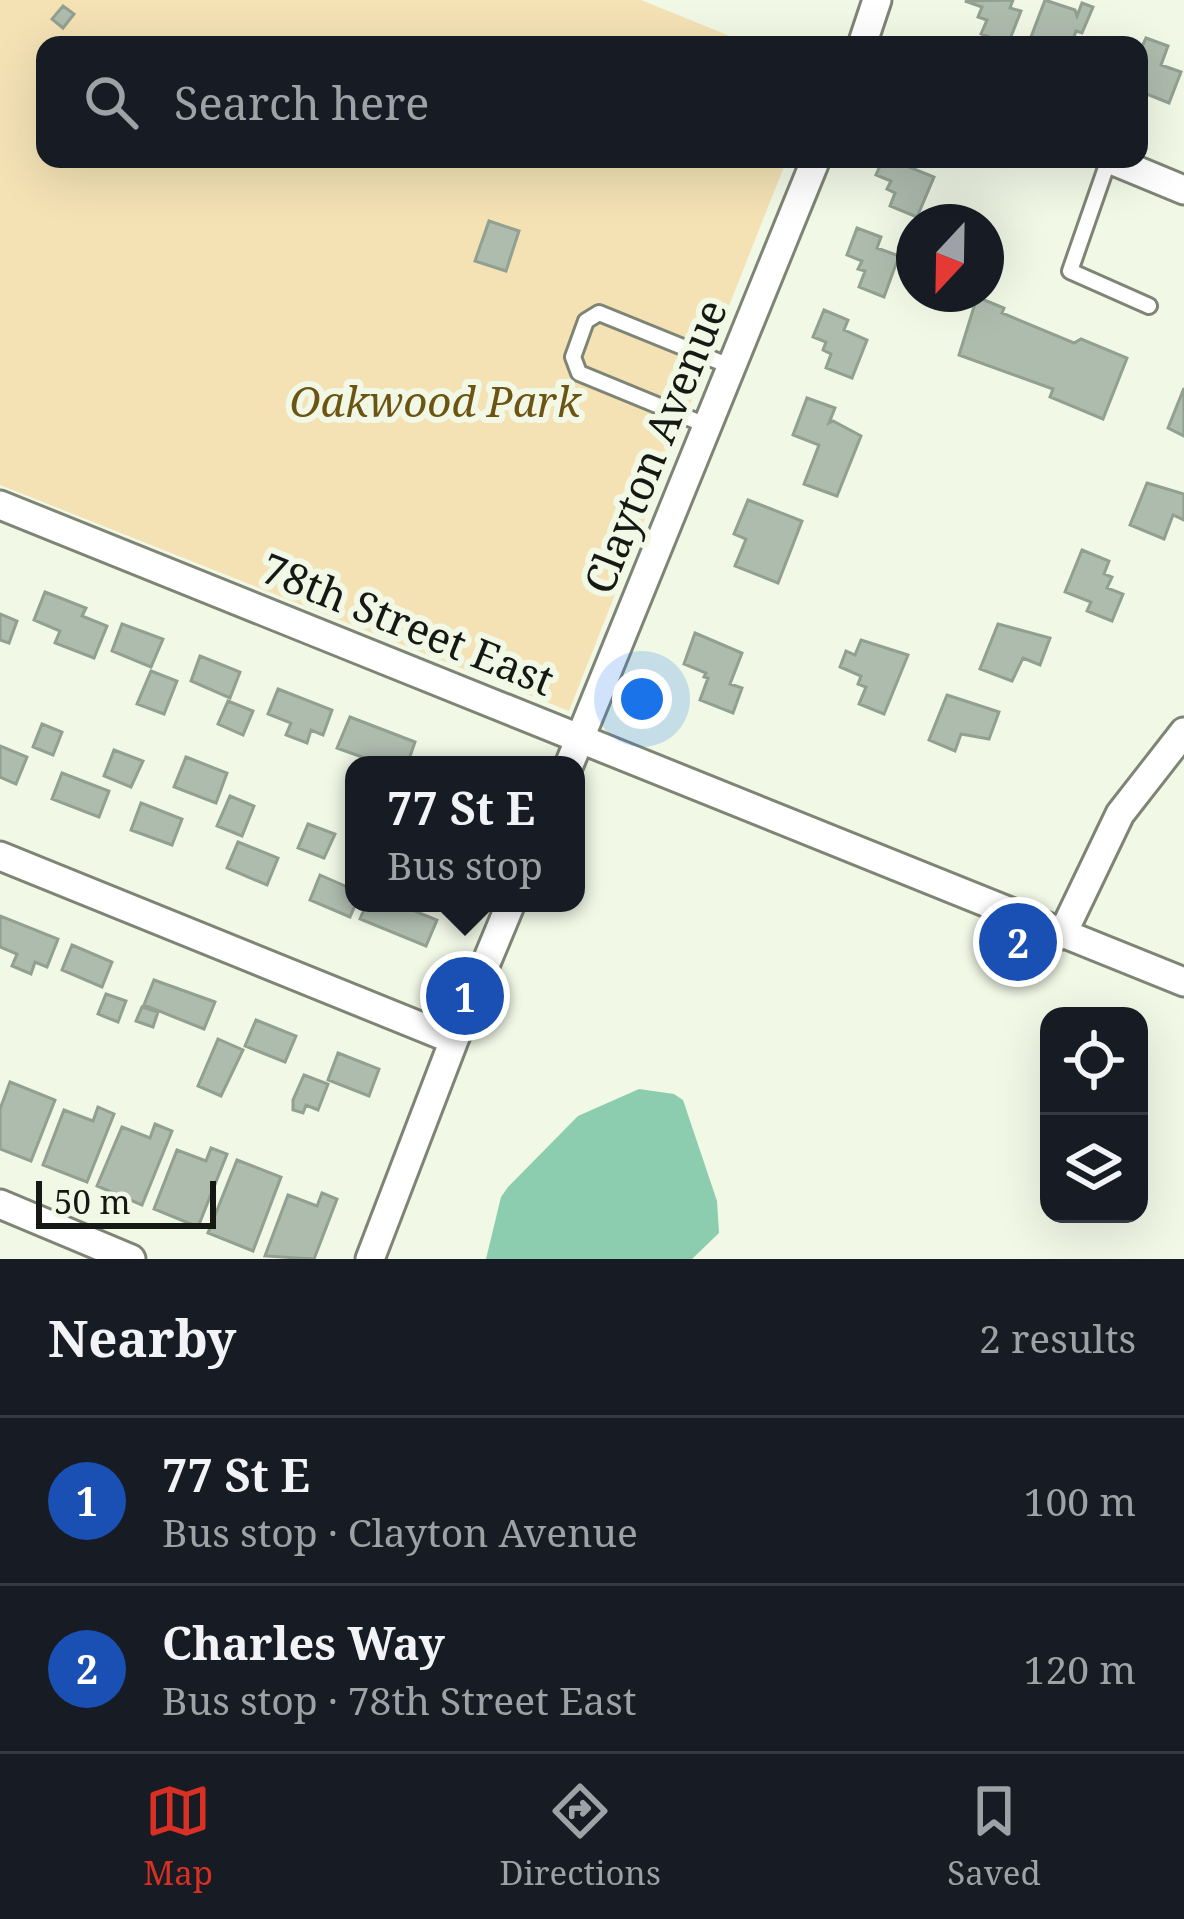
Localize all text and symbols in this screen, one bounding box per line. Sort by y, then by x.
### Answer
search box [36,36,1148,168]
icon: search [78,69,144,135]
text: Search here [174,72,429,133]
north arrow [896,204,1004,312]
street label: Clayton Avenue [569,290,739,602]
park label: Oakwood Park [289,372,583,429]
street label: 78th Street East [253,538,563,708]
your location [612,669,672,729]
popup [345,756,585,912]
text: 77 St E [387,777,535,838]
text: Bus stop [387,838,543,891]
pin: 2 [979,897,1057,987]
pin: 1 [426,951,504,1041]
map controls [1040,1007,1148,1223]
button: locate [1040,1007,1148,1115]
button: layers [1040,1115,1148,1223]
scale bar [36,1175,216,1228]
text: 50 m [54,1179,131,1224]
text: Nearby [48,1302,236,1372]
text: 2 results [979,1311,1136,1364]
text: 77 St E [162,1444,310,1505]
text: 1 [76,1474,98,1527]
text: 100 m [1024,1474,1136,1527]
text: Bus stop · Clayton Avenue [162,1505,638,1558]
text: Charles Way [162,1612,445,1673]
text: 2 [76,1642,98,1695]
text: 120 m [1024,1642,1136,1695]
text: Bus stop · 78th Street East [162,1673,637,1726]
tab: Map [143,1778,213,1895]
tab: Directions [499,1778,661,1895]
tab: Saved [947,1778,1041,1895]

